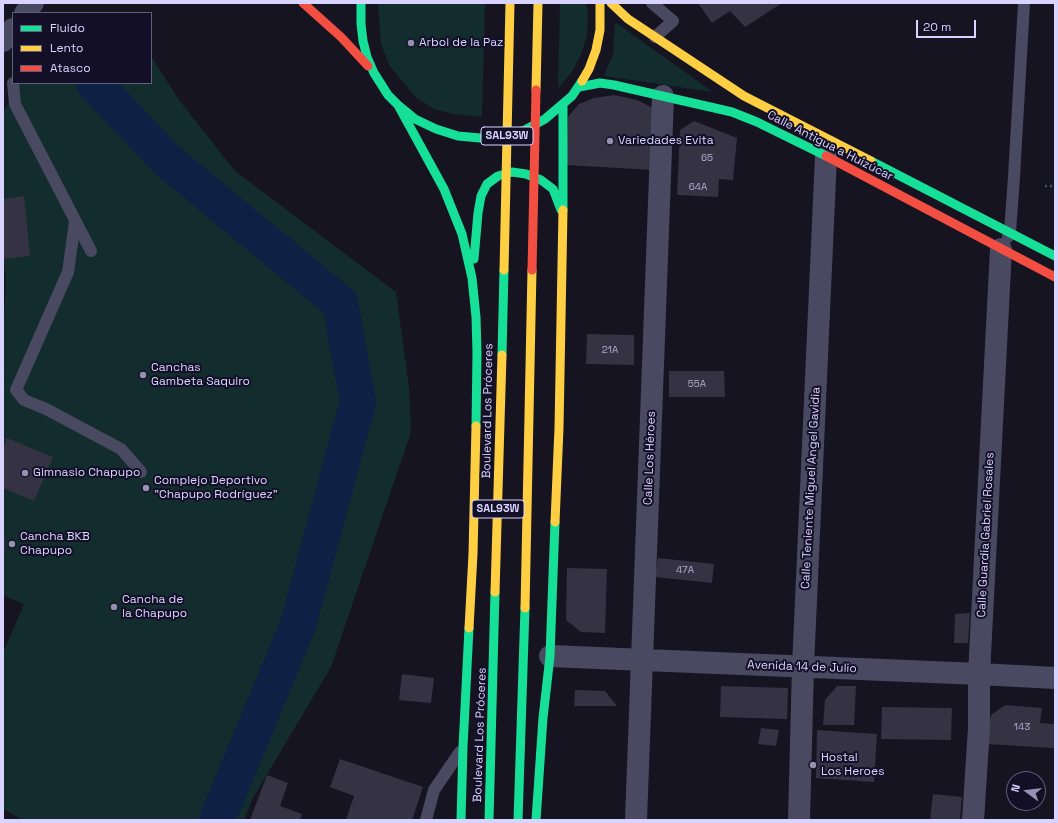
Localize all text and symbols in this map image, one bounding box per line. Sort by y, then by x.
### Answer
legend [12,12,152,84]
scale bar [918,12,978,38]
text: 20 m [923,19,951,35]
text: Fluido [50,20,85,36]
place label: Arbol de la Paz [419,36,503,50]
marker: Arbol de la Paz [406,38,416,48]
text: Lento [50,40,84,56]
text: Atasco [50,60,91,76]
street label: Calle Antigua a Huizúcar [765,108,895,184]
road number: SAL93W [481,127,533,145]
place label: Variedades Evita [618,134,714,148]
marker: Variedades Evita [605,136,615,146]
house number: 65 [701,152,713,164]
house number: 64A [689,181,707,193]
street label: Boulevard Los Próceres [480,343,496,479]
house number: 21A [602,344,618,356]
place label: Canchas Gambeta Saquiro [151,361,250,389]
marker: Canchas Gambeta Saquiro [138,370,148,380]
house number: 55A [688,378,706,390]
street label: Calle Teniente Miguel Angel Gavidia [799,387,823,589]
street label: Calle Los Héroes [641,411,659,505]
street label: Calle Guardia Gabriel Rosales [974,452,998,618]
place label: Gimnasio Chapupo [33,466,140,480]
marker: Gimnasio Chapupo [20,468,30,478]
place label: Complejo Deportivo "Chapupo Rodríguez" [154,474,278,502]
marker: Complejo Deportivo "Chapupo Rodríguez" [141,483,151,493]
road number: SAL93W [472,500,524,518]
place label: Cancha BKB Chapupo [20,530,90,558]
marker: Cancha BKB Chapupo [7,539,17,549]
house number: 47A [676,564,694,576]
place label: Cancha de la Chapupo [122,593,187,621]
marker: Cancha de la Chapupo [109,602,119,612]
street label: Avenida 14 de Julio [747,658,857,676]
street label: Boulevard Los Próceres [470,667,490,803]
house number: 143 [1014,721,1030,733]
place label: Hostal Los Heroes [821,751,884,779]
marker: Hostal Los Heroes [808,760,818,770]
north arrow [1006,771,1046,811]
text: N [1008,783,1023,794]

